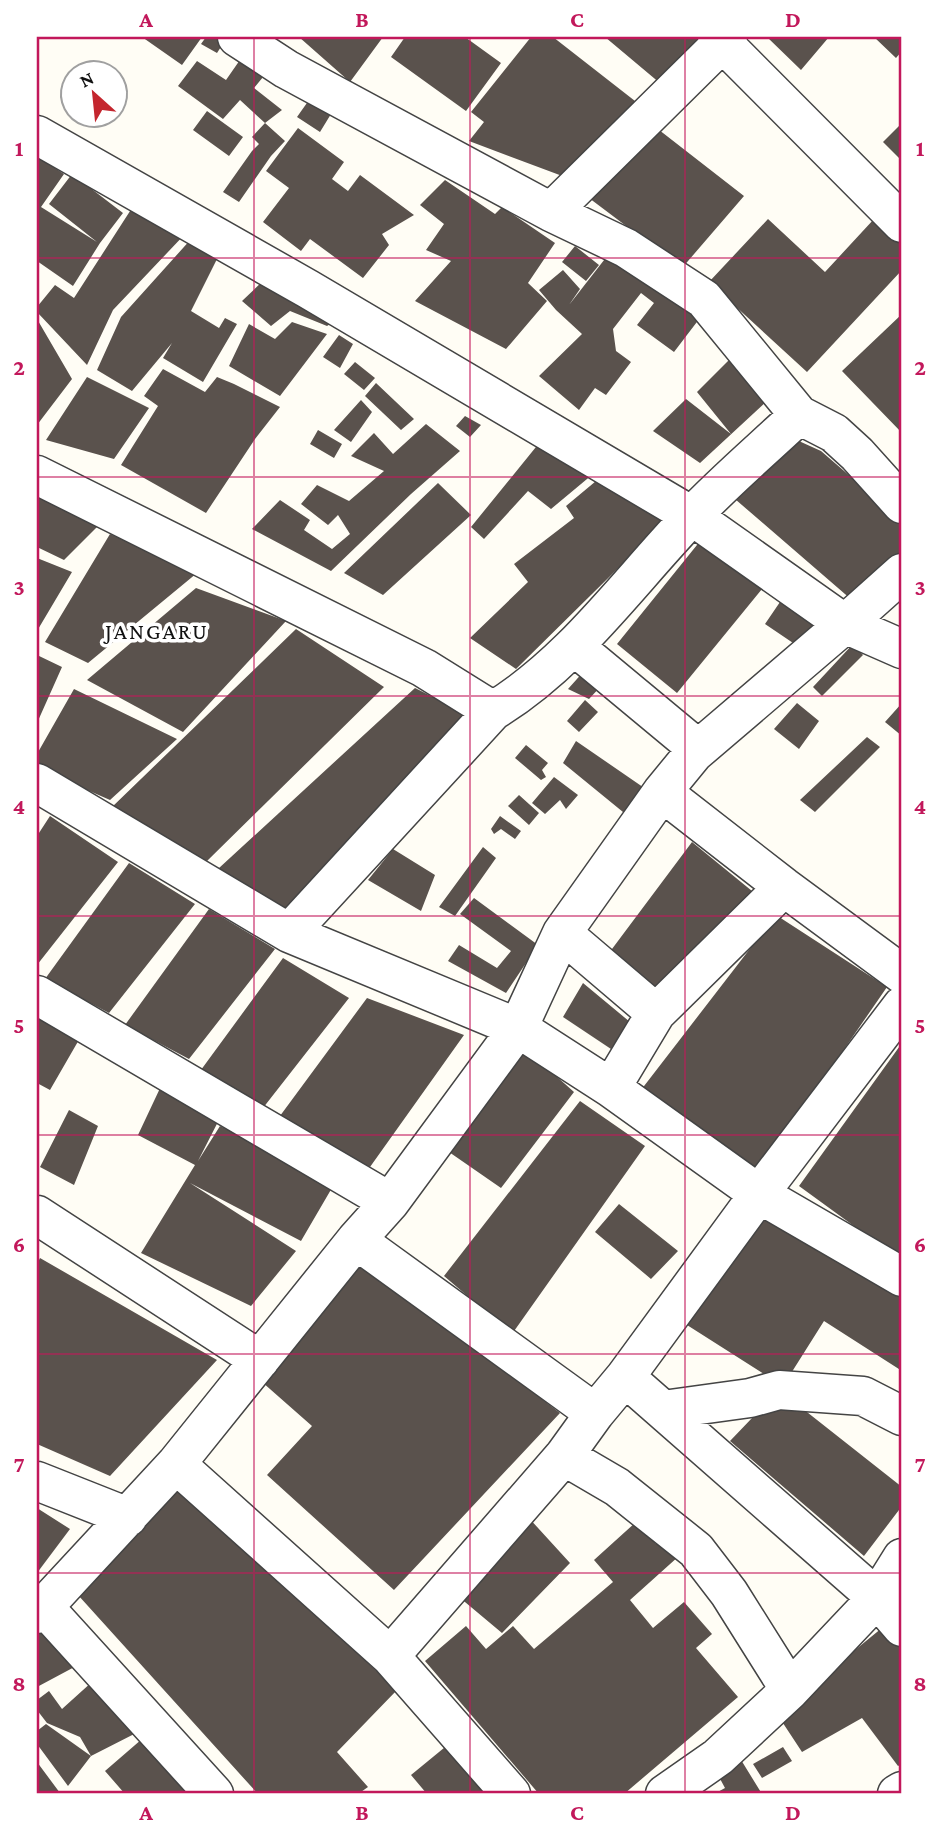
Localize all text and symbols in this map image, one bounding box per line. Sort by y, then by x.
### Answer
text: A [138,6,153,32]
text: B [355,6,369,32]
text: C [570,6,584,32]
text: D [785,6,801,32]
north arrow [60,60,130,130]
text: N [76,67,97,92]
text: 1 [15,135,24,161]
text: 1 [916,135,925,161]
text: 2 [13,354,25,380]
text: 2 [914,354,926,380]
text: 3 [13,574,25,600]
text: 3 [914,574,926,600]
district label: JANGARU [103,618,209,644]
text: 4 [13,793,25,819]
text: 4 [914,793,926,819]
text: 5 [13,1012,25,1038]
text: 5 [914,1012,926,1038]
text: 6 [13,1231,25,1257]
text: 6 [914,1231,926,1257]
text: 7 [13,1451,25,1477]
text: 7 [914,1451,926,1477]
text: 8 [12,1670,26,1696]
text: 8 [913,1670,927,1696]
text: A [138,1799,153,1825]
text: B [355,1799,369,1825]
text: C [570,1799,584,1825]
text: D [785,1799,801,1825]

